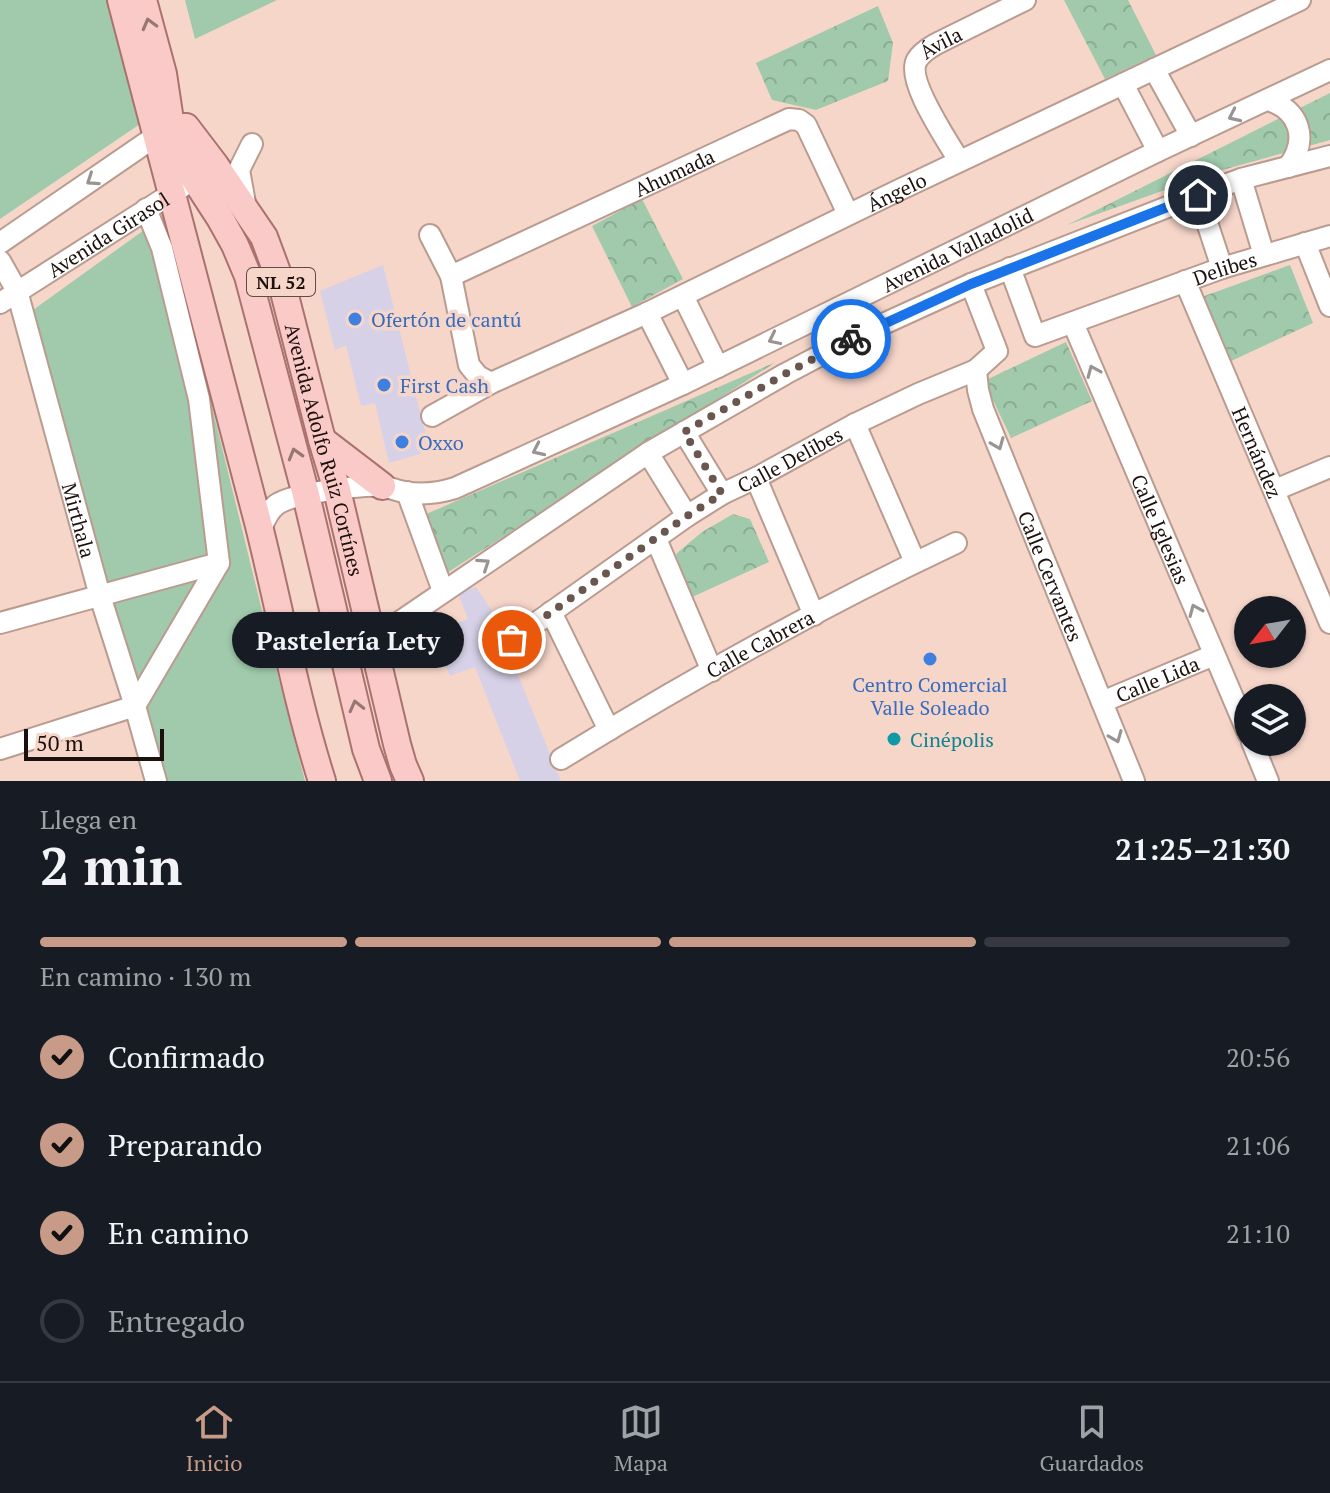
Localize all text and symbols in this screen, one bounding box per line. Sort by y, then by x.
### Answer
one-way arrow [142,17,158,31]
street label: Ávila [913,20,966,65]
one-way arrow [1228,106,1242,122]
street label: Ahumada [630,142,719,203]
pin [1164,161,1232,229]
street label: Ángelo [862,166,931,217]
one-way arrow [86,170,100,185]
icon: home [1176,173,1220,217]
street label: Avenida Girasol [42,185,174,283]
street label: Avenida Valladolid [877,201,1037,298]
street label: Delibes [1189,245,1260,291]
road number: NL 52 [247,268,315,296]
courier [811,299,891,379]
place label: Ofertón de cantú [371,306,521,333]
marker: Ofertón de cantú [346,310,364,328]
icon: bike [829,317,873,361]
street label: Avenida Adolfo Ruiz Cortínes [279,320,370,579]
one-way arrow [767,330,782,345]
one-way arrow [1086,365,1102,379]
place label: First Cash [400,372,489,399]
marker: First Cash [375,376,393,394]
street label: Hernández [1226,402,1289,502]
street label: Calle Delibes [733,420,847,498]
place label: Oxxo [418,429,464,456]
marker: Oxxo [393,433,411,451]
one-way arrow [988,436,1005,450]
one-way arrow [532,440,546,456]
one-way arrow [288,447,304,461]
street label: Calle Iglesias [1126,470,1196,588]
street label: Mirthala [56,480,102,561]
street label: Calle Cervantes [1012,507,1089,645]
one-way arrow [475,559,489,574]
north arrow [1234,596,1306,668]
map controls [1234,596,1306,756]
street label: Calle Cabrera [701,603,819,684]
one-way arrow [1189,604,1205,618]
pin [478,606,546,674]
callout: Pastelería Lety [232,612,464,668]
icon: bag [490,618,534,662]
text: Pastelería Lety [256,623,440,657]
street label: Calle Lida [1111,649,1203,708]
marker: Centro Comercial Valle Soleado [921,650,939,668]
place label: Centro Comercial Valle Soleado [852,671,1008,721]
button: layers [1234,684,1306,756]
one-way arrow [348,700,365,714]
scale bar [24,725,164,761]
place label: Cinépolis [910,726,994,753]
text: 50 m [36,728,84,757]
one-way arrow [1107,729,1123,743]
marker: Cinépolis [885,730,903,748]
text: Llega en [40,802,137,836]
text: 21:25–21:30 [1115,829,1290,869]
text: 2 min [40,831,182,900]
text: En camino · 130 m [40,959,251,993]
icon: check [40,1035,84,1079]
text: Confirmado [108,1037,265,1077]
text: 20:56 [1226,1040,1290,1074]
icon: check [40,1123,84,1167]
text: Preparando [108,1125,262,1165]
text: 21:06 [1226,1128,1290,1162]
icon: check [40,1211,84,1255]
text: En camino [108,1213,249,1253]
text: 21:10 [1226,1216,1290,1250]
text: Entregado [108,1301,245,1341]
tab: Inicio [186,1400,242,1477]
tab: Mapa [614,1400,668,1477]
tab: Guardados [1040,1400,1144,1477]

